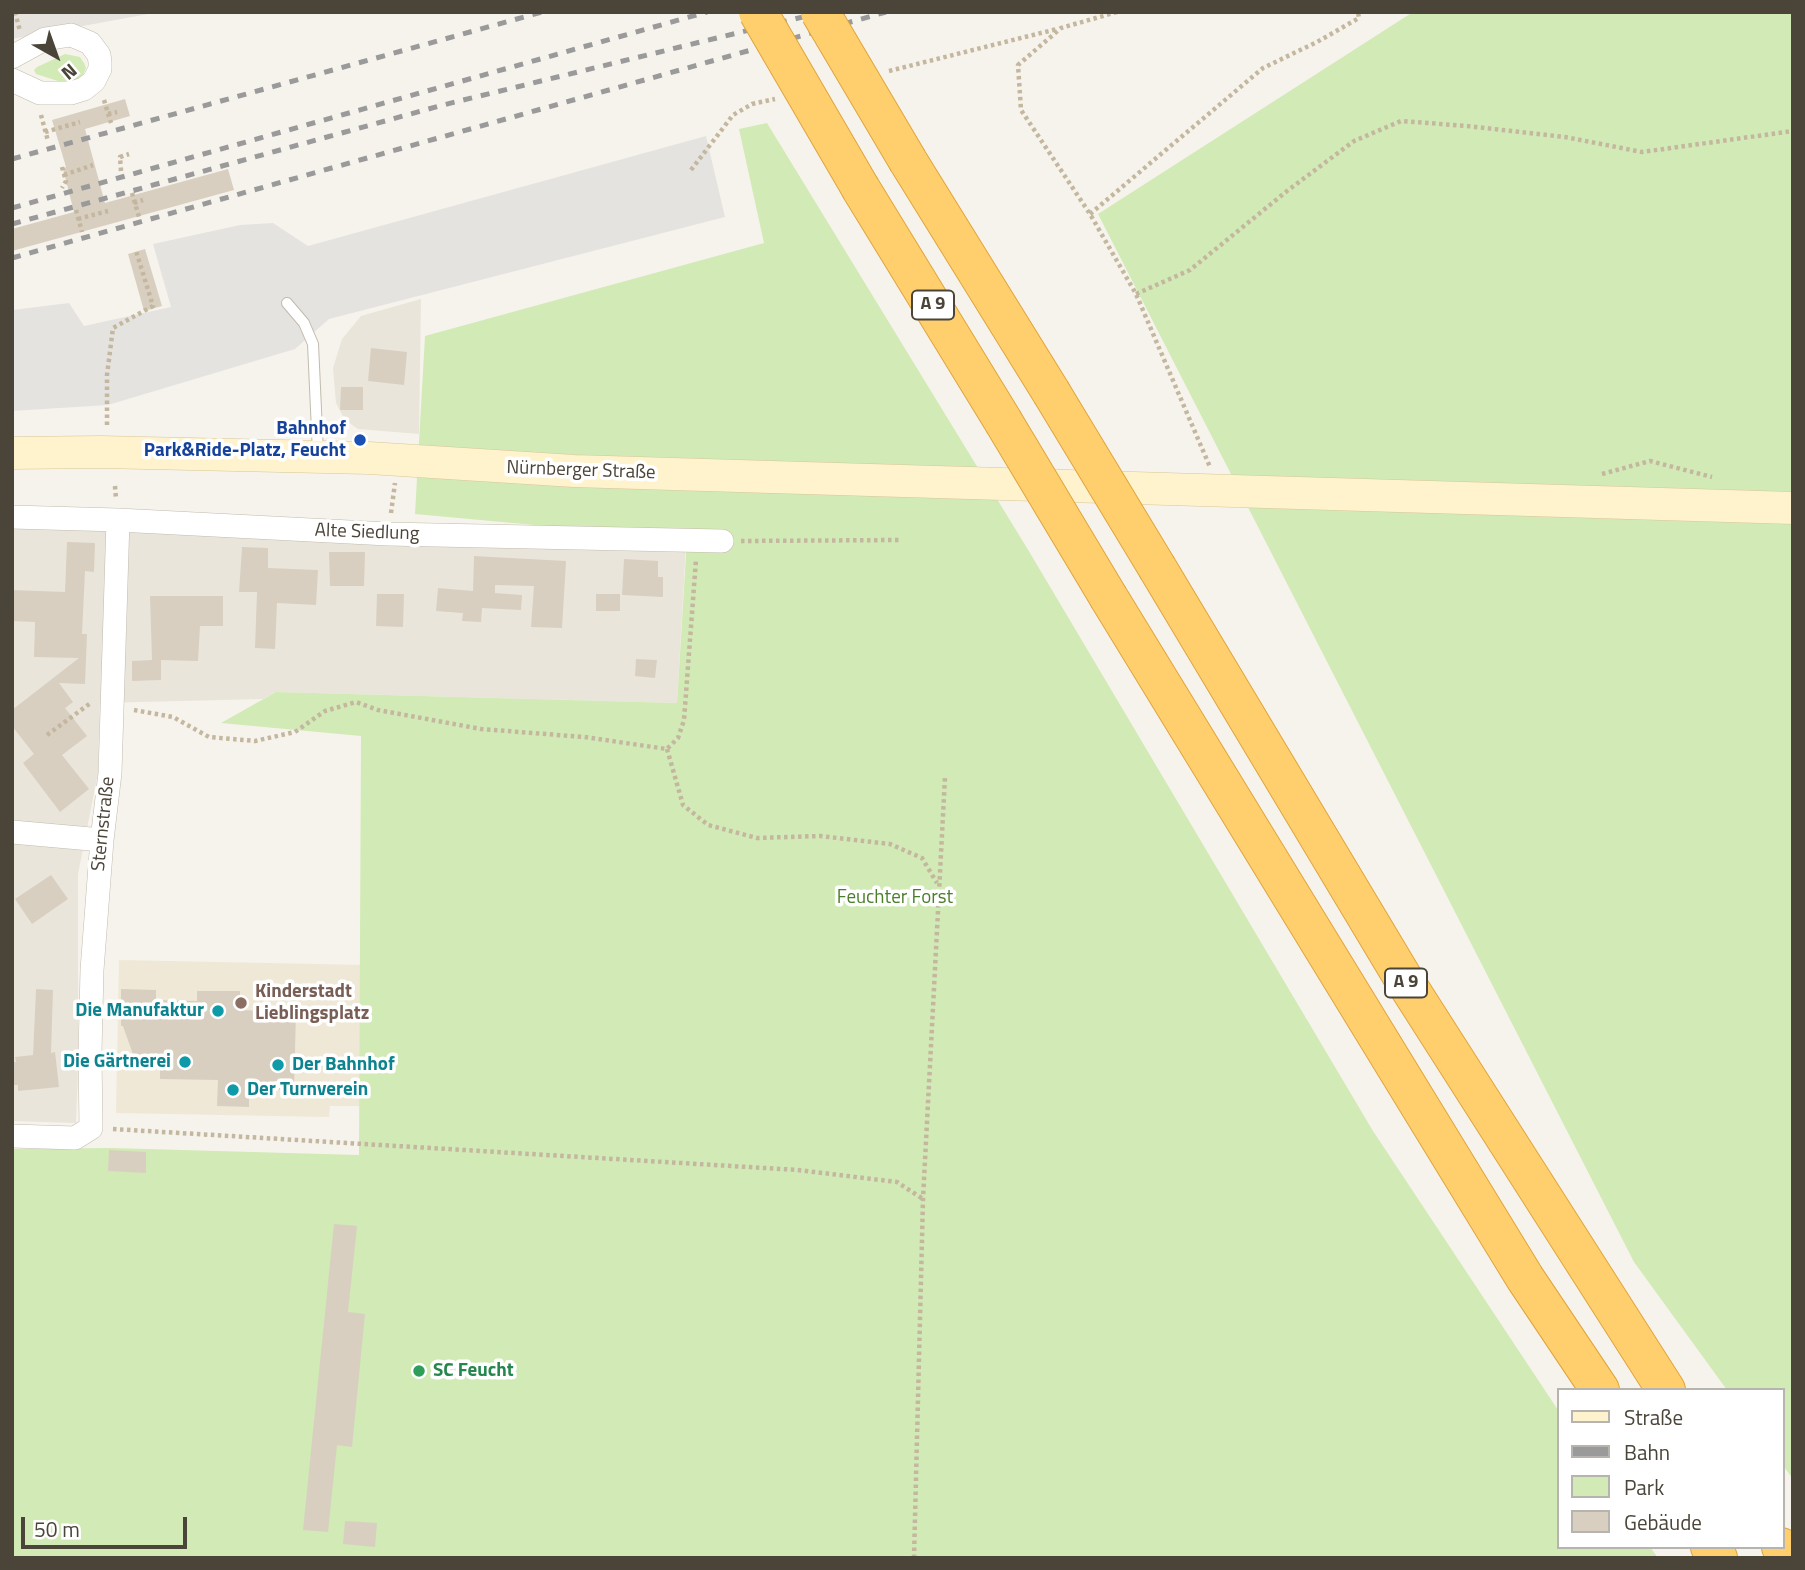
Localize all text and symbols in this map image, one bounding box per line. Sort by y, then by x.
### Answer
north arrow [21,21,91,91]
text: N [55,57,84,88]
road number: A 9 [912,290,954,320]
place label: Bahnhof Park&Ride-Platz, Feucht [144,418,346,462]
marker: Bahnhof Park&Ride-Platz, Feucht [352,432,368,448]
street label: Nürnberger Straße [506,457,656,485]
street label: Alte Siedlung [314,520,420,546]
street label: Sternstraße [88,775,120,873]
park label: Feuchter Forst [837,887,953,909]
road number: A 9 [1385,968,1427,998]
place label: Kinderstadt Lieblingsplatz [255,981,369,1025]
marker: Kinderstadt Lieblingsplatz [233,995,249,1011]
place label: Die Manufaktur [75,1000,204,1022]
marker: Die Manufaktur [210,1003,226,1019]
place label: Die Gärtnerei [63,1051,171,1073]
marker: Die Gärtnerei [177,1054,193,1070]
place label: Der Bahnhof [292,1054,395,1076]
marker: Der Bahnhof [270,1057,286,1073]
place label: Der Turnverein [247,1079,368,1101]
marker: Der Turnverein [225,1082,241,1098]
place label: SC Feucht [433,1360,514,1382]
marker: SC Feucht [411,1363,427,1379]
legend [1556,1388,1784,1549]
text: Straße [1624,1401,1683,1433]
text: Bahn [1624,1436,1670,1468]
text: Park [1624,1471,1664,1503]
scale bar [24,1504,191,1548]
text: Gebäude [1624,1506,1702,1538]
text: 50 m [34,1513,80,1545]

